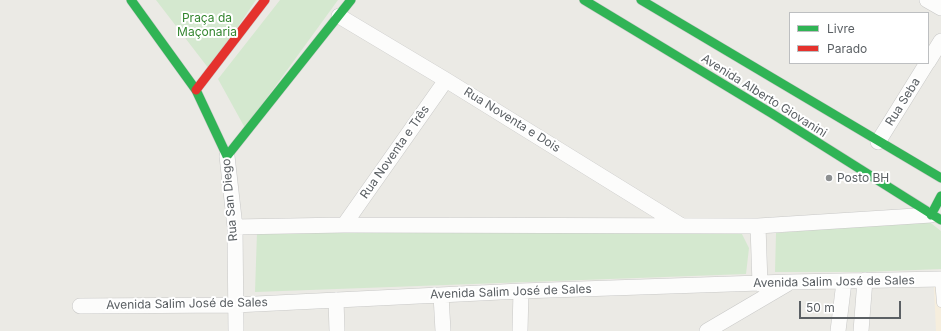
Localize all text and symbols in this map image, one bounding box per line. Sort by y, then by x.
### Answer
park label: Praça da Maçonaria [177,11,237,39]
legend [789,12,929,64]
text: Livre [827,21,855,36]
text: Parado [827,41,867,56]
street label: Avenida Alberto Giovanini [699,51,829,141]
street label: Rua Seba [883,75,923,129]
street label: Rua Noventa e Dois [461,84,563,156]
street label: Rua Noventa e Três [357,103,433,201]
street label: Rua San Diego [219,158,241,242]
place label: Posto BH [837,171,889,185]
marker: Posto BH [824,173,834,183]
street label: Avenida Salim José de Sales [753,273,915,291]
street label: Avenida Salim José de Sales [430,282,592,302]
scale bar [801,293,903,319]
street label: Avenida Salim José de Sales [106,295,268,313]
text: 50 m [806,300,835,315]

